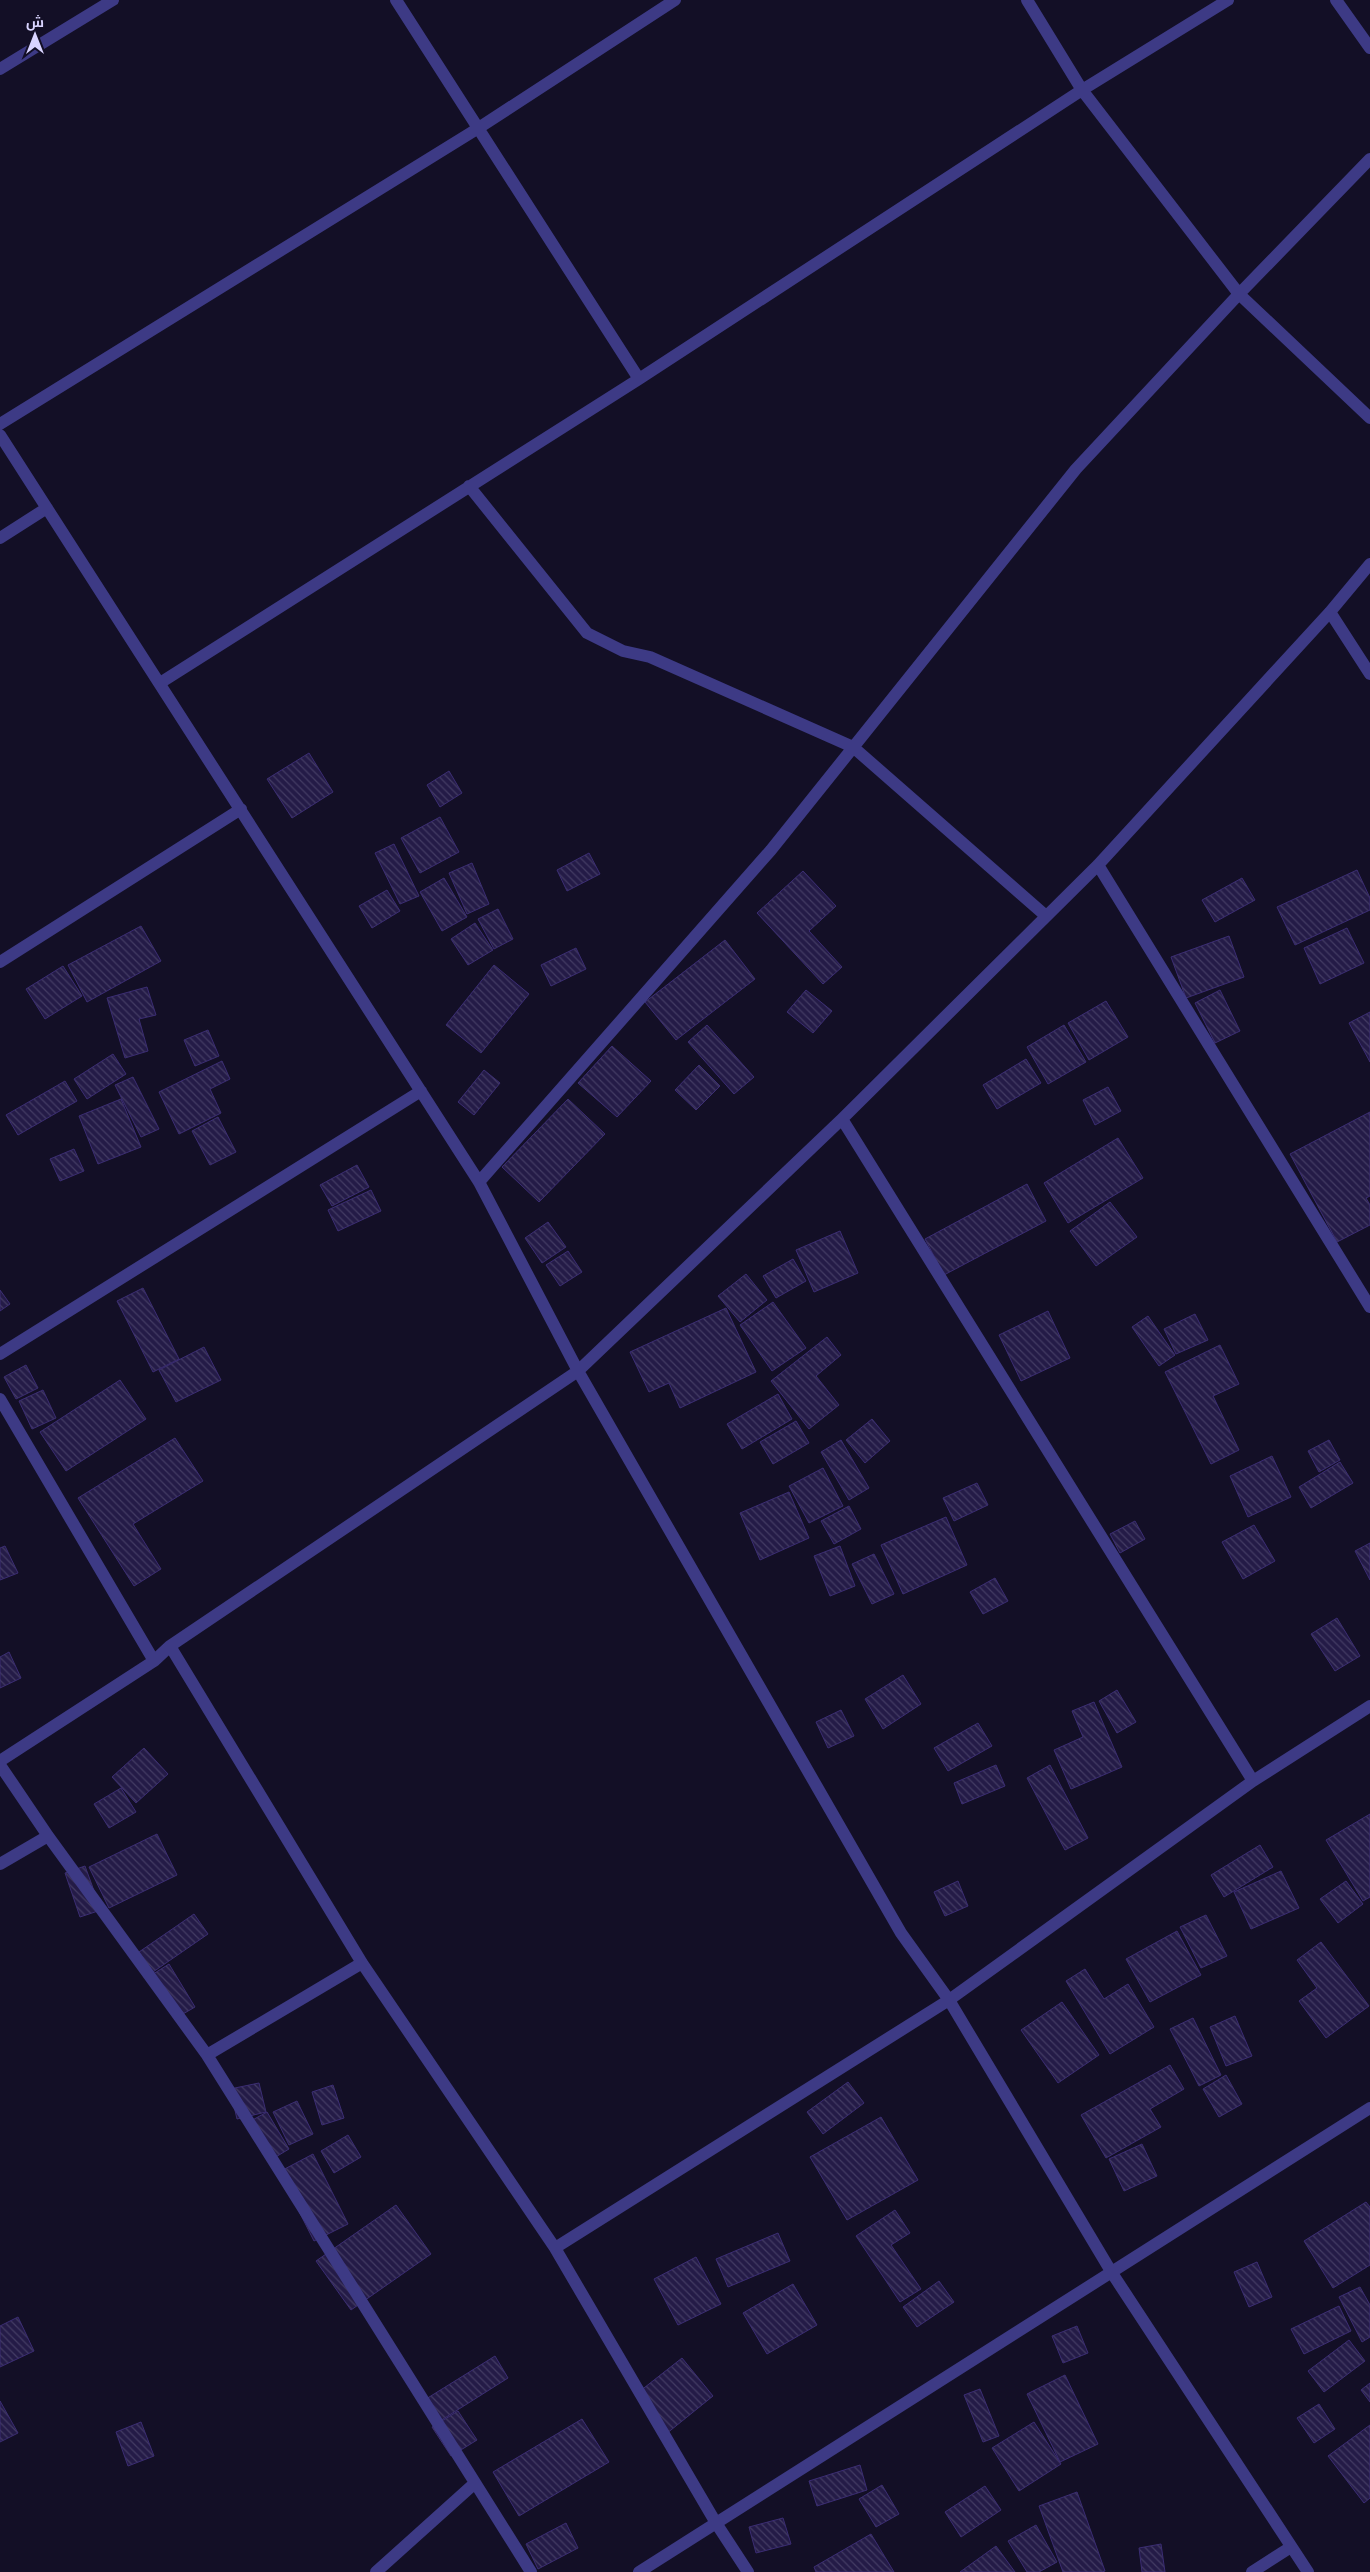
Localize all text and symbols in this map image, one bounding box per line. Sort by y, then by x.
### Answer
north arrow [10,10,60,60]
text: ش [26,13,44,31]

